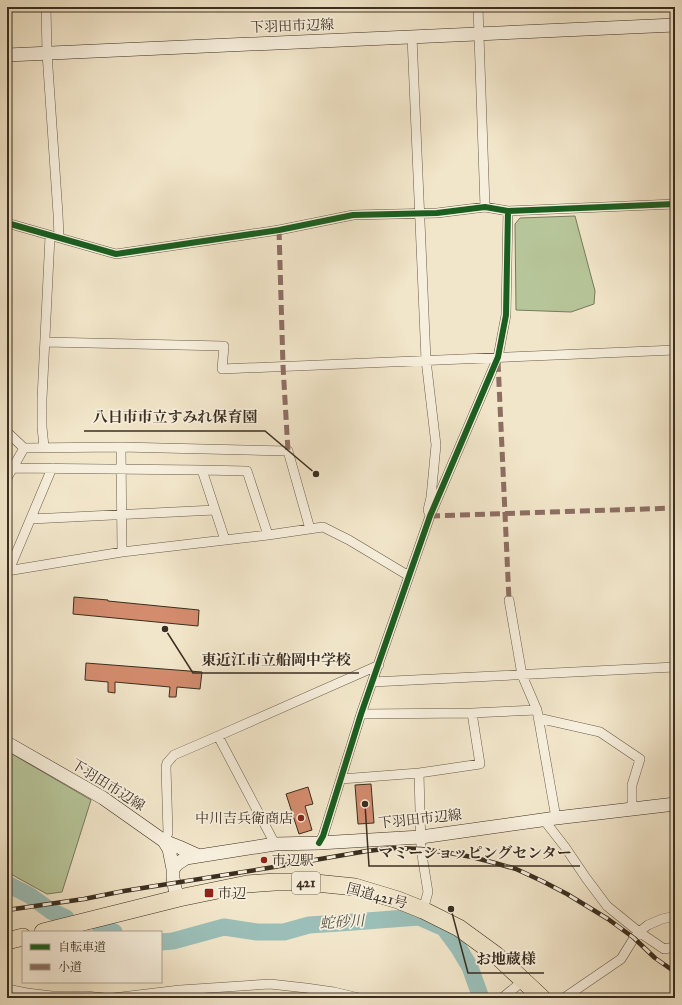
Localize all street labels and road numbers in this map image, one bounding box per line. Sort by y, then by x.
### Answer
street label: 下羽田市辺線 [250,16,334,36]
street label: 下羽田市辺線 [68,756,148,814]
street label: 下羽田市辺線 [377,806,463,832]
road number: 421 [292,872,320,894]
street label: 国道421号 [345,880,409,912]

